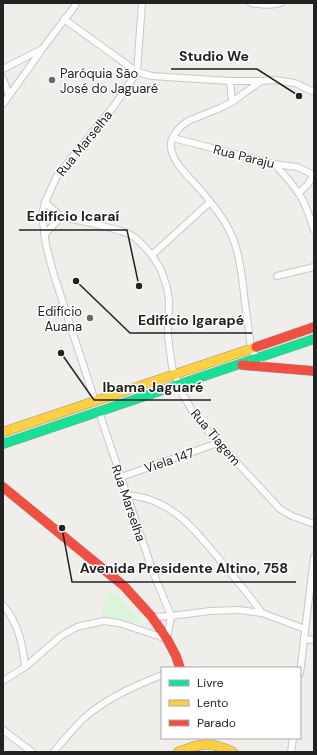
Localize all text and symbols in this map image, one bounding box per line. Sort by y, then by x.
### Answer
callout: Studio We [171,43,257,69]
text: Studio We [179,47,249,65]
place label: Paróquia São José do Jaguaré [60,65,158,97]
marker: Paróquia São José do Jaguaré [47,75,57,85]
street label: Rua Marselha [53,107,116,180]
street label: Rua Paraju [211,141,276,172]
callout: Edifício Icaraí [19,204,127,230]
text: Edifício Icaraí [27,207,119,225]
place label: Edifício Auana [38,303,82,335]
callout: Edifício Igarapé [130,307,252,333]
text: Edifício Igarapé [138,311,244,329]
marker: Edifício Auana [85,313,95,323]
callout: Ibama Jaguaré [94,374,211,400]
text: Ibama Jaguaré [103,378,203,396]
street label: Rua Tiagem [187,405,244,469]
street label: Viela 147 [142,444,196,477]
street label: Rua Marselha [107,463,150,544]
callout: Avenida Presidente Altino, 758 [72,556,296,582]
text: Avenida Presidente Altino, 758 [80,559,288,577]
legend [161,667,301,739]
text: Livre [197,675,224,691]
text: Lento [197,695,228,711]
text: Parado [197,715,236,731]

